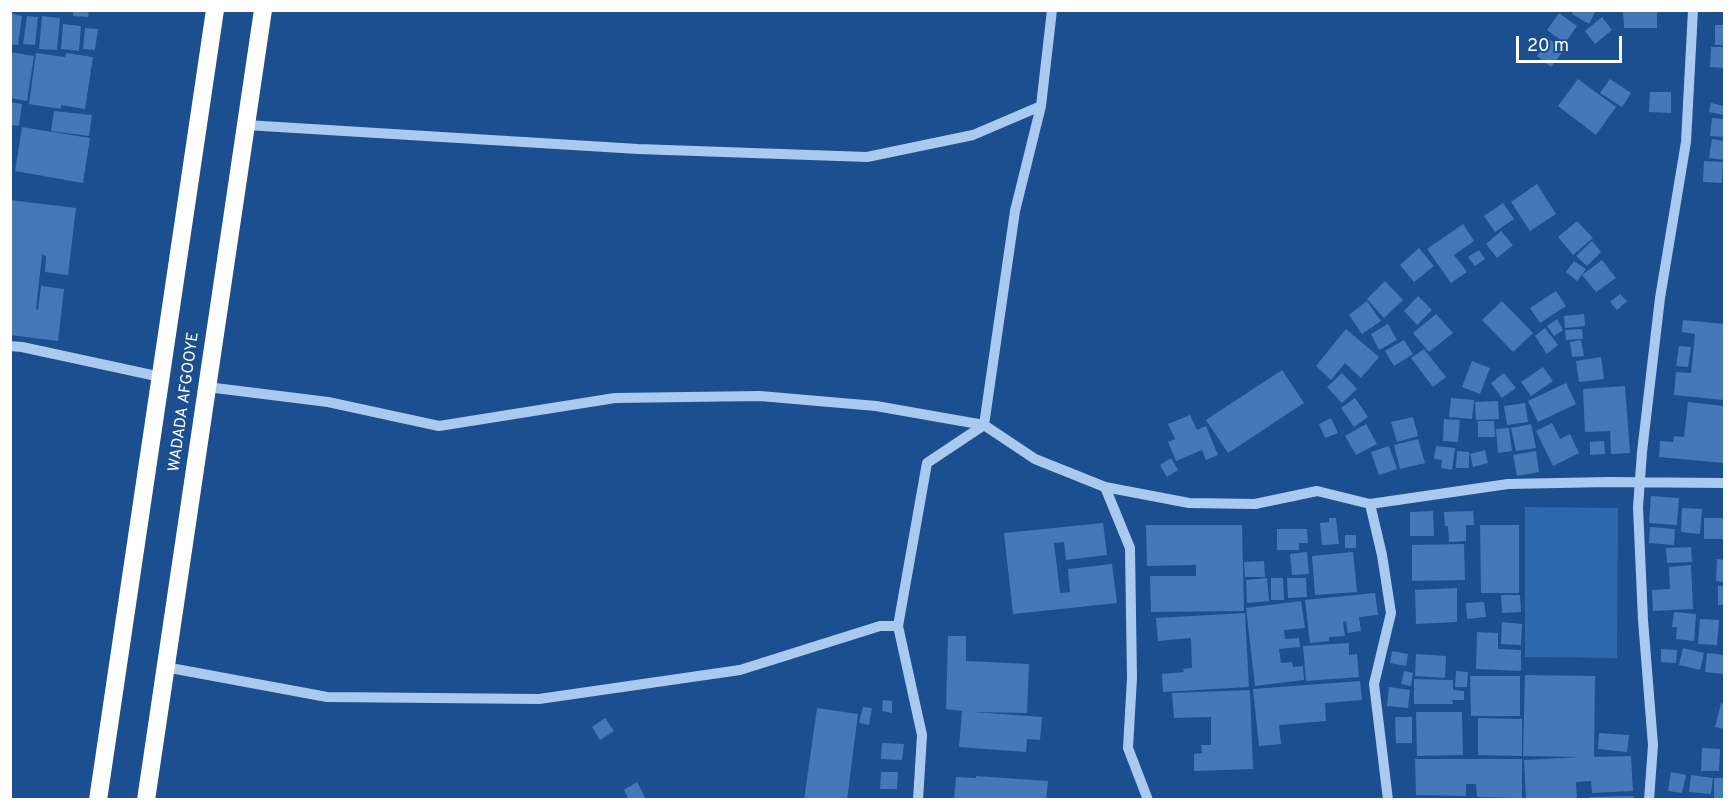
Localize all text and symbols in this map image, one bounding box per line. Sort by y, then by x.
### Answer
scale bar [1519,24,1626,62]
text: 20 m [1527,35,1569,58]
street label: WADADA AFGOOYE [166,331,204,473]

